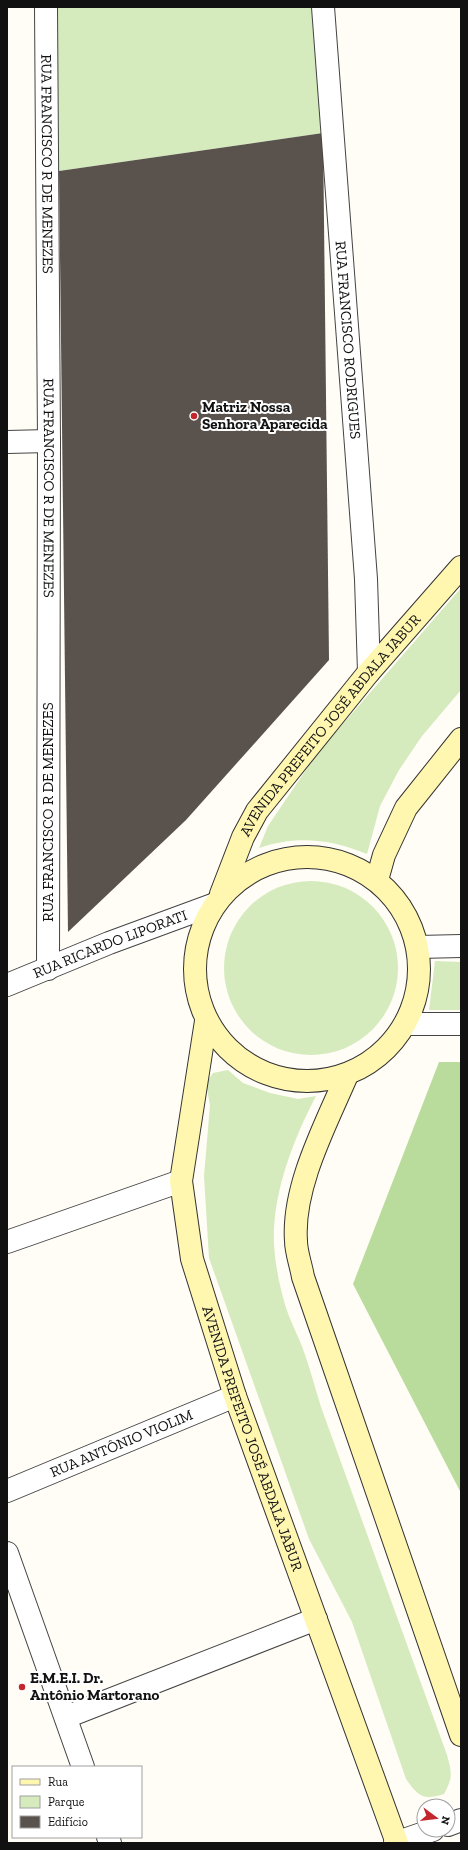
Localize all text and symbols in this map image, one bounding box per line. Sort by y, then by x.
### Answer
street label: RUA FRANCISCO R DE MENEZES [37,54,57,274]
street label: RUA FRANCISCO RODRIGUES [332,240,364,440]
street label: RUA FRANCISCO R DE MENEZES [40,378,58,598]
place label: Matriz Nossa Senhora Aparecida [202,398,328,433]
marker: Matriz Nossa Senhora Aparecida [189,411,199,421]
street label: AVENIDA PREFEITO JOSÉ ABDALA JABUR [236,610,425,839]
street label: RUA FRANCISCO R DE MENEZES [39,702,57,922]
street label: RUA RICARDO LIPORATI [30,906,190,982]
street label: AVENIDA PREFEITO JOSÉ ABDALA JABUR [198,1303,307,1574]
street label: RUA ANTÔNIO VIOLIM [47,1406,196,1481]
place label: E.M.E.I. Dr. Antônio Martorano [30,1669,160,1704]
marker: E.M.E.I. Dr. Antônio Martorano [17,1682,27,1692]
legend [12,1766,142,1838]
text: Rua [48,1775,68,1789]
text: Parque [48,1795,85,1809]
north arrow [416,1798,456,1838]
text: Edifício [48,1815,88,1829]
text: N [438,1815,453,1827]

